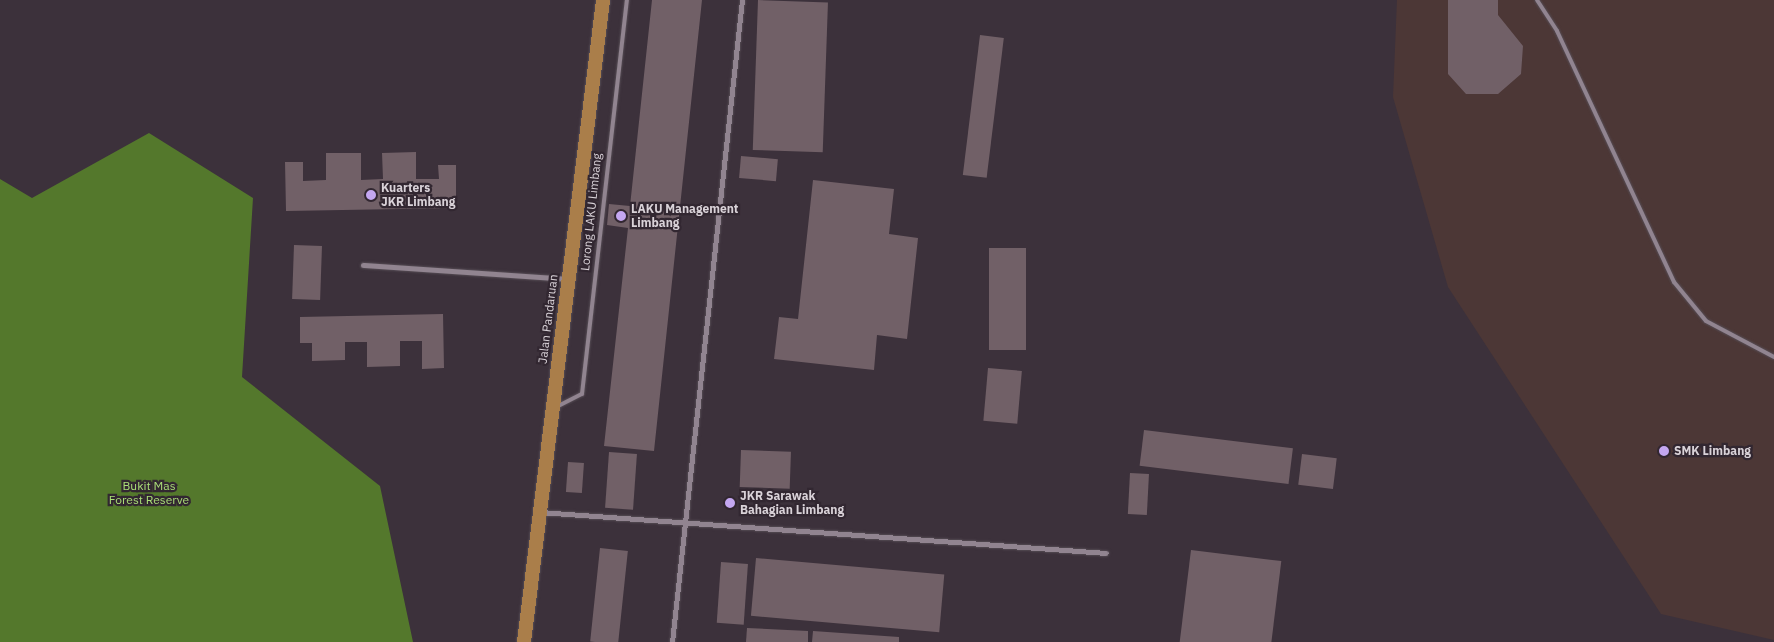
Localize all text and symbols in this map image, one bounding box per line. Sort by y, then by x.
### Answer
street label: Lorong LAKU Limbang [578,152,604,272]
place label: Kuarters JKR Limbang [381,181,455,209]
marker: Kuarters JKR Limbang [365,189,377,201]
place label: LAKU Management Limbang [631,202,738,230]
marker: LAKU Management Limbang [615,210,627,222]
street label: Jalan Pandaruan [535,273,561,365]
place label: SMK Limbang [1674,444,1751,458]
marker: SMK Limbang [1658,445,1670,457]
park label: Bukit Mas Forest Reserve [109,479,189,507]
place label: JKR Sarawak Bahagian Limbang [740,489,844,517]
marker: JKR Sarawak Bahagian Limbang [724,497,736,509]

